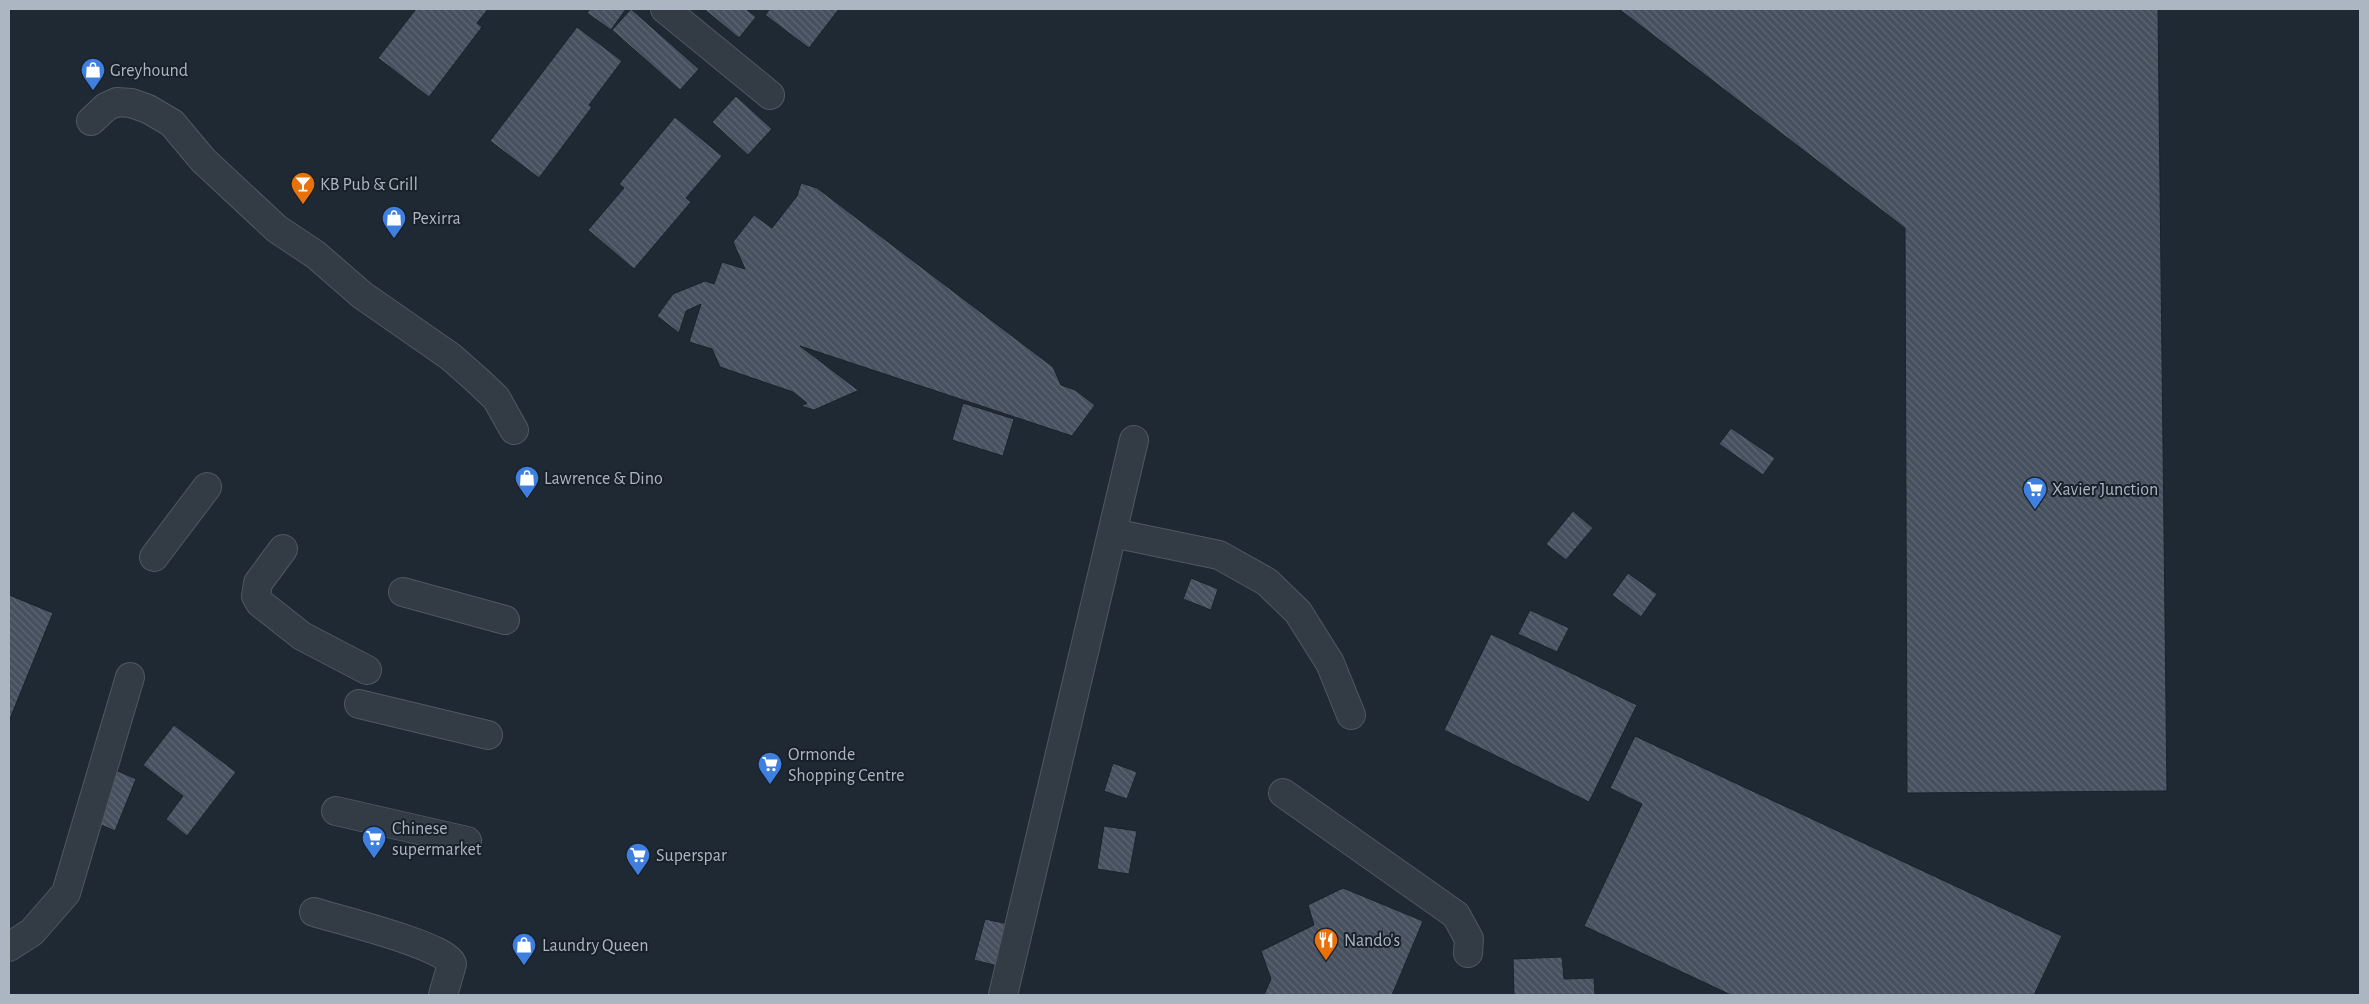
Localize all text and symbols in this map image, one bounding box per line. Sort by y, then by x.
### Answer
shop icon: Greyhound [80,57,106,91]
place label: Greyhound [110,62,188,80]
bar icon: KB Pub & Grill [290,171,316,205]
place label: KB Pub & Grill [320,176,418,194]
shop icon: Pexirra [381,205,407,239]
place label: Pexirra [412,210,461,228]
shop icon: Lawrence & Dino [514,465,540,499]
place label: Lawrence & Dino [544,470,663,488]
supermarket icon: Xavier Junction [2022,476,2048,510]
place label: Xavier Junction [2052,481,2158,499]
place label: Ormonde Shopping Centre [788,746,905,785]
supermarket icon: Ormonde Shopping Centre [757,751,783,785]
place label: Chinese supermarket [392,820,482,859]
supermarket icon: Chinese supermarket [361,825,387,859]
supermarket icon: Superspar [625,842,651,876]
place label: Superspar [656,847,727,865]
restaurant icon: Nando's [1313,927,1339,961]
shop icon: Laundry Queen [511,932,537,966]
place label: Nando's [1344,932,1400,950]
place label: Laundry Queen [542,937,649,955]

